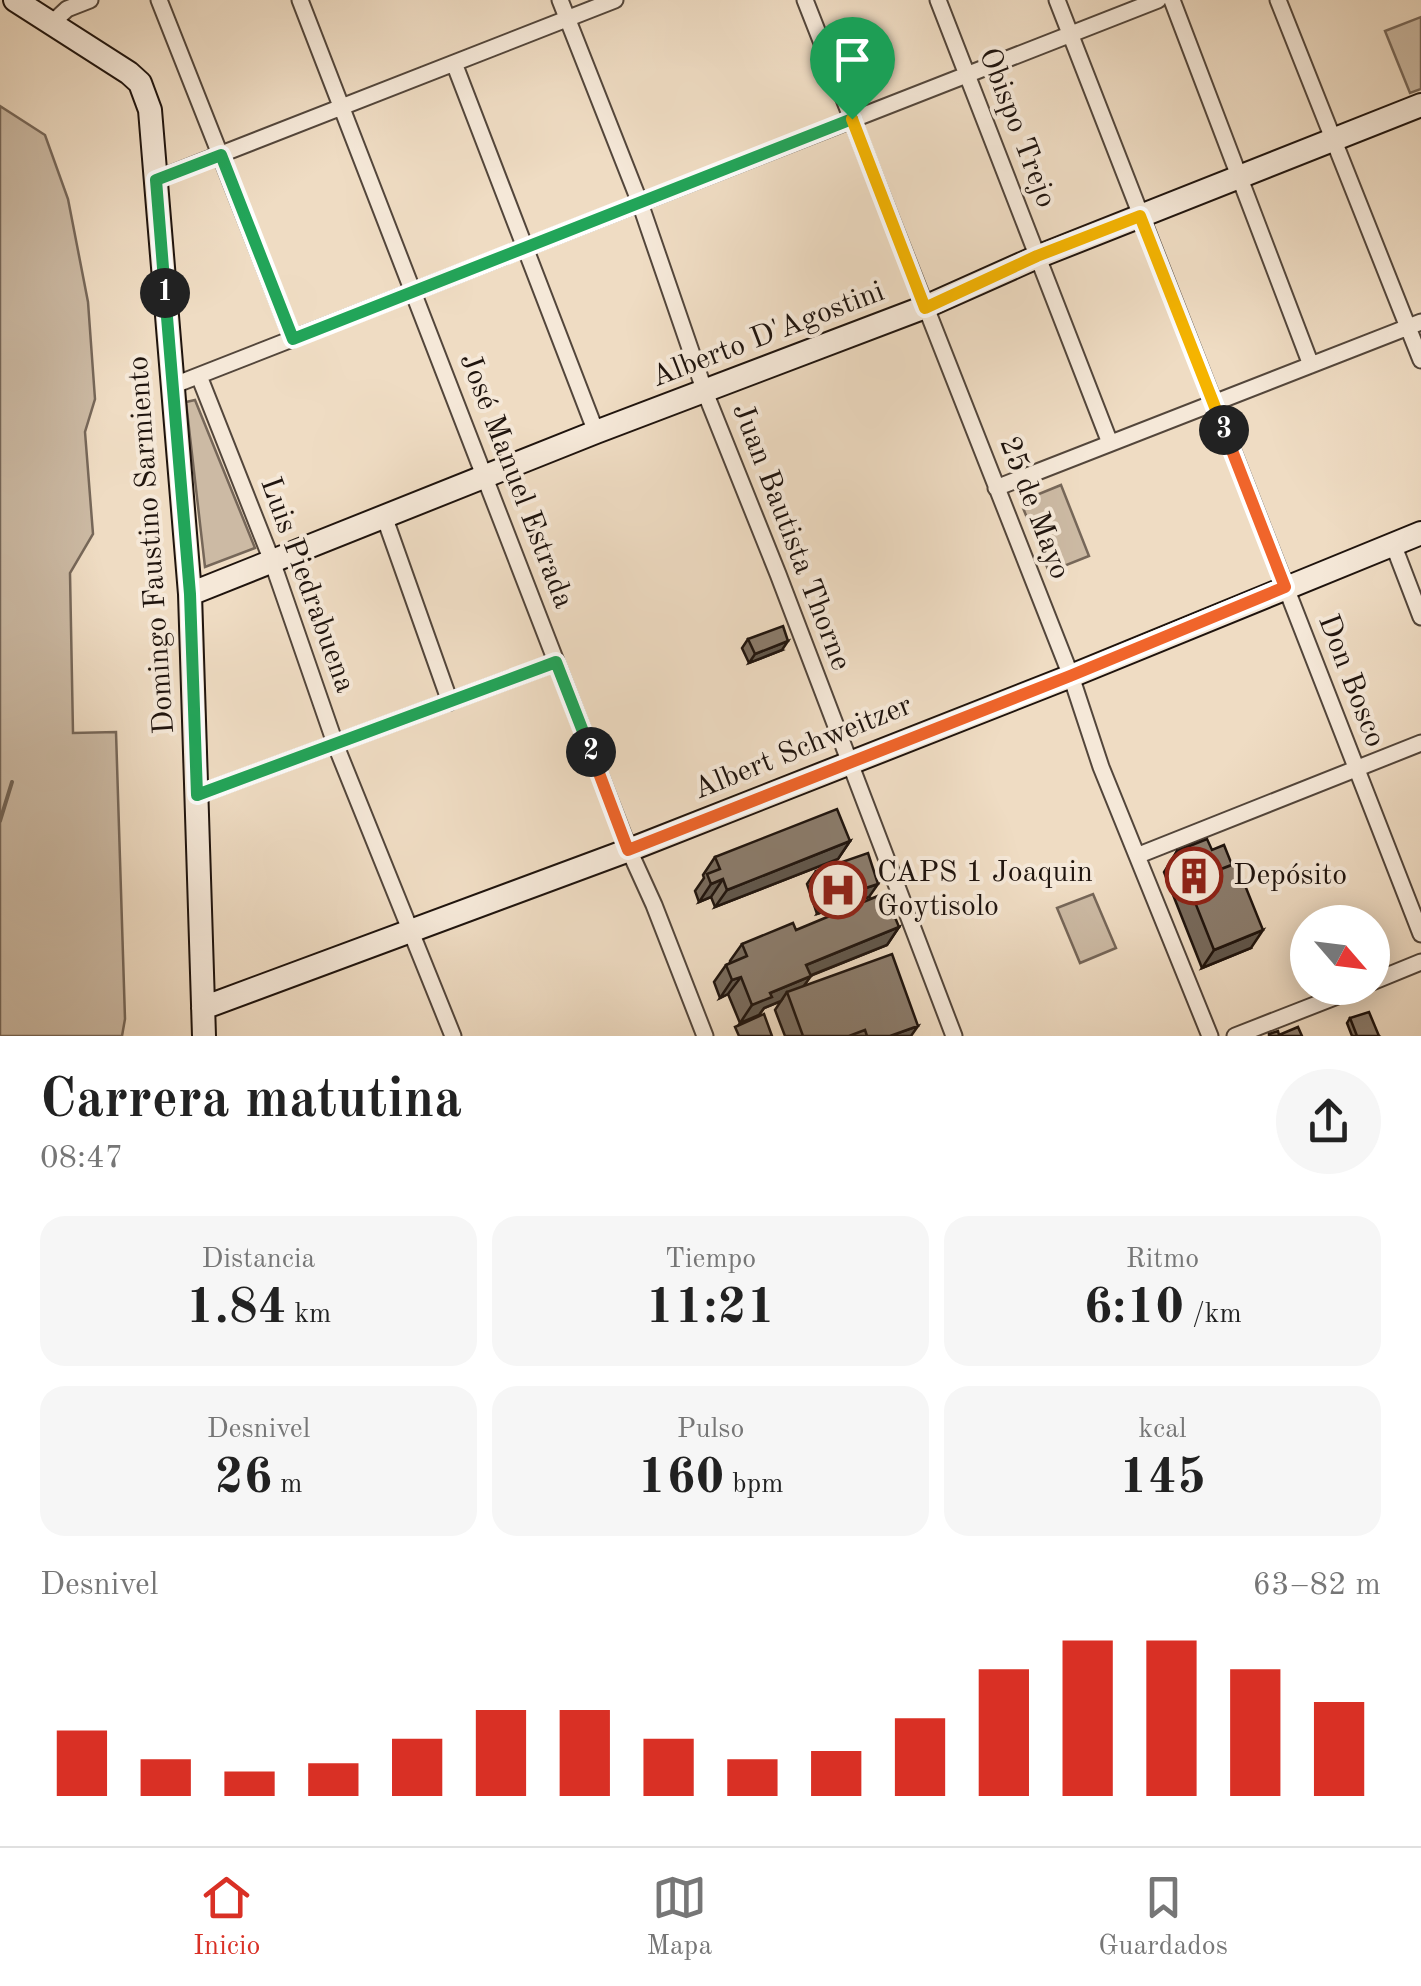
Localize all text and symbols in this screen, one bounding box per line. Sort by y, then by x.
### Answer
pin [810,17,895,120]
icon: arrive [825,32,880,87]
street label: Obispo Trejo [973,44,1061,212]
pin: 1 [140,268,190,318]
street label: Alberto D'Agostini [647,277,889,393]
text: 1 [157,279,173,307]
street label: José Manuel Estrada [454,349,579,613]
street label: Domingo Faustino Sarmiento [124,355,180,735]
street label: Juan Bautista Thorne [726,399,856,675]
pin: 3 [1199,405,1249,455]
text: 3 [1216,416,1232,444]
street label: 25 de Mayo [993,433,1075,583]
street label: Luis Piedrabuena [254,473,360,697]
street label: Don Bosco [1312,611,1390,751]
street label: Albert Schweitzer [689,690,917,806]
pin: 2 [566,727,616,777]
text: 2 [583,738,599,766]
building icon: Depósito [1164,846,1224,906]
place label: CAPS 1 Joaquin Goytisolo [877,858,1093,922]
hospital icon: CAPS 1 Joaquin Goytisolo [808,860,868,920]
place label: Depósito [1233,861,1347,891]
north arrow [1290,905,1390,1005]
map controls [1290,905,1390,1005]
button: share [1276,1069,1381,1174]
text: Carrera matutina [40,1074,462,1129]
text: 08:47 [40,1143,123,1175]
text: Distancia [202,1246,315,1274]
text: Tiempo [665,1246,756,1274]
text: Ritmo [1126,1246,1199,1274]
text: 1.84 [186,1284,287,1334]
text: 11:21 [646,1284,776,1334]
text: 6:10 [1083,1284,1184,1334]
text: km [287,1301,331,1329]
text: /km [1184,1301,1242,1329]
text: Desnivel [207,1416,310,1444]
text: Pulso [677,1416,744,1444]
text: kcal [1138,1416,1187,1444]
text: 26 [214,1454,272,1504]
text: 160 [638,1454,725,1504]
text: 145 [1119,1454,1206,1504]
text: m [272,1471,303,1499]
text: bpm [725,1471,783,1499]
text: Desnivel [40,1570,158,1602]
text: 63–82 m [1253,1570,1381,1602]
tab: Inicio [193,1870,260,1965]
tab: Mapa [647,1870,712,1965]
tab: Guardados [1098,1870,1228,1965]

